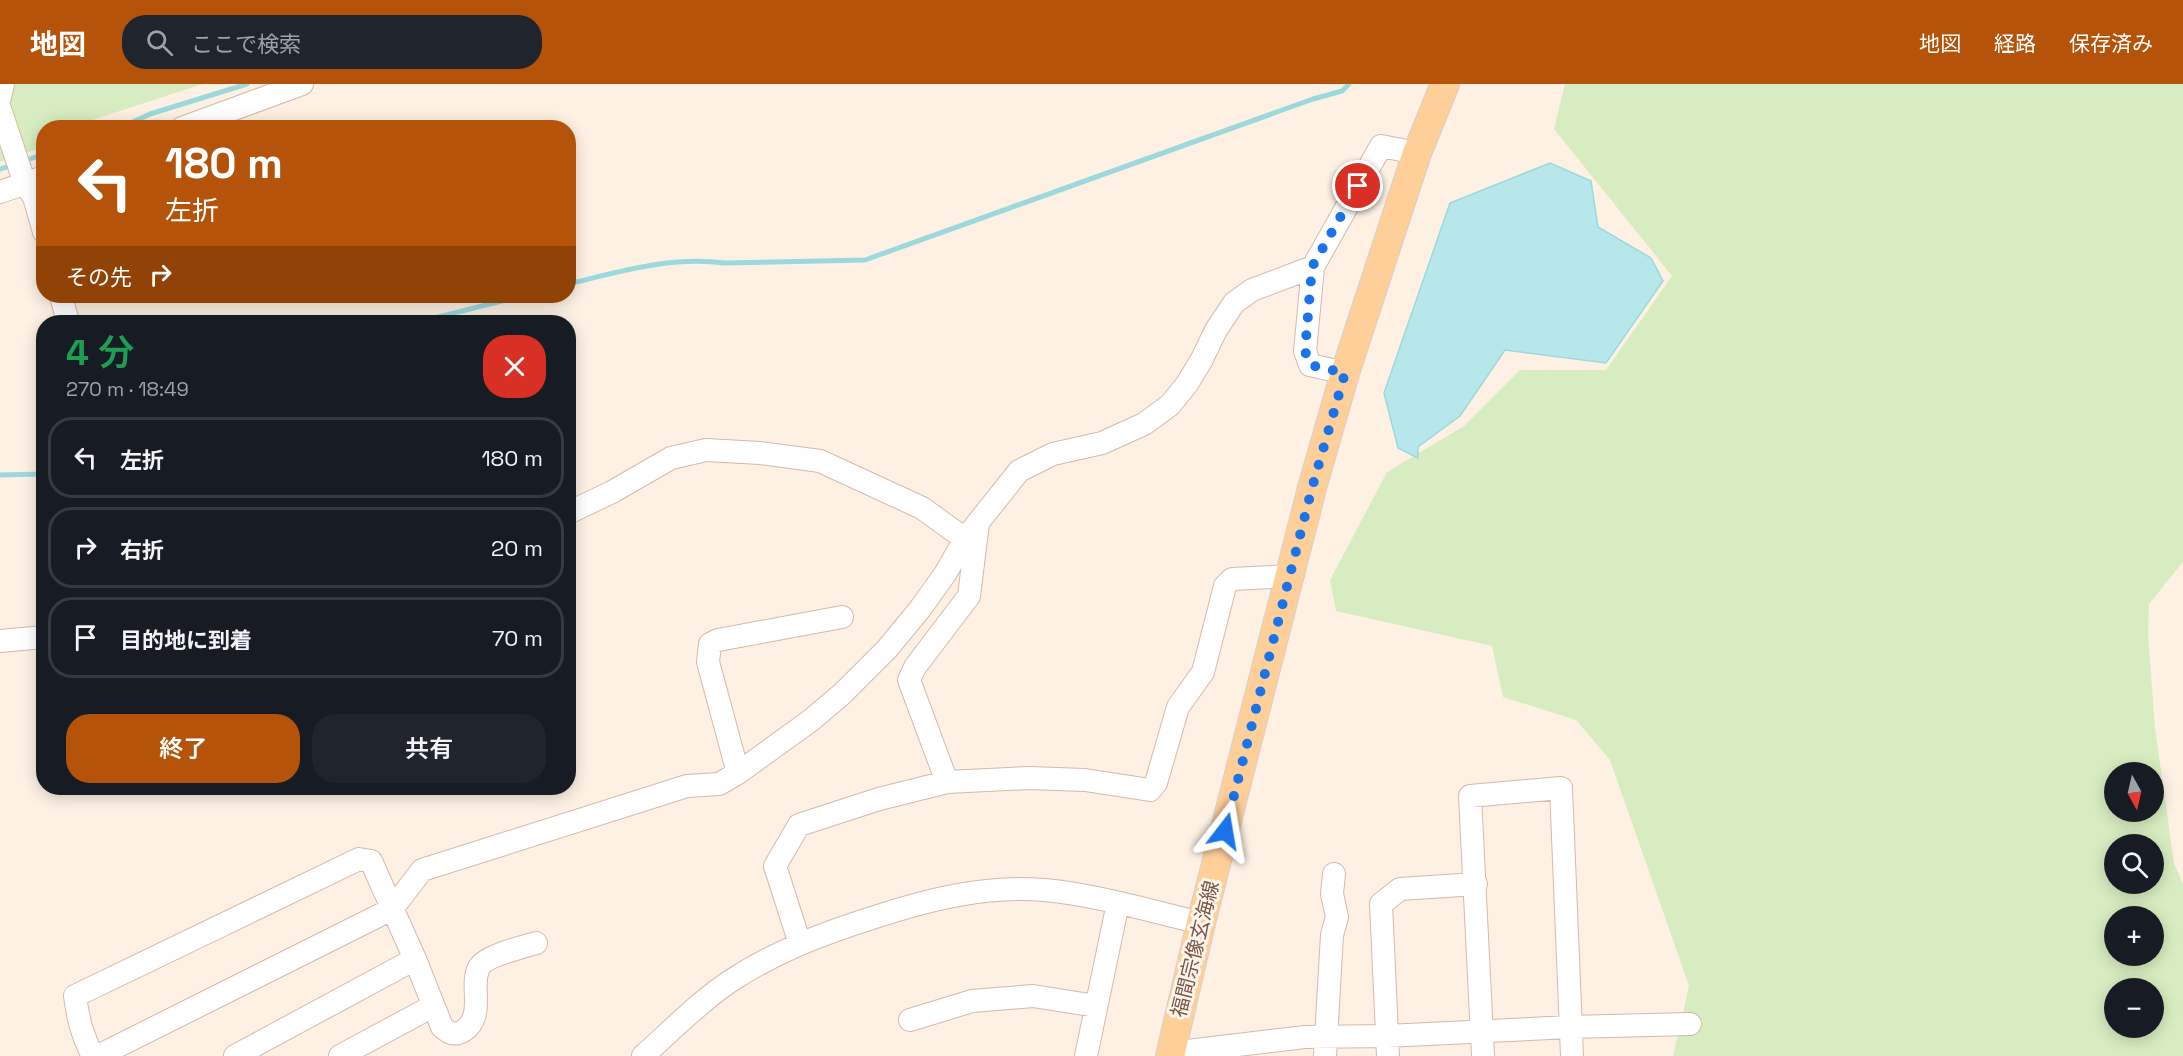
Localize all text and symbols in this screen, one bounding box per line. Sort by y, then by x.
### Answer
search box [122,15,542,69]
text: 地図 [30,26,86,62]
icon: search [143,26,176,59]
text: ここで検索 [191,30,301,58]
text: 地図 [1919,30,1961,57]
text: 経路 [1994,30,2036,57]
text: 保存済み [2069,30,2153,57]
text: 180 m [165,137,283,190]
icon: left [66,144,144,222]
pin [1332,160,1383,211]
icon: arrive [1341,169,1374,202]
text: 左折 [165,193,219,228]
icon: right [144,258,177,291]
text: その先 [66,263,132,291]
text: 4 分 [66,330,134,376]
button: close [483,335,546,398]
text: 270 m · 18:49 [66,376,189,402]
icon: left [69,441,102,474]
text: 180 m [481,444,543,472]
text: 左折 [120,446,164,474]
icon: right [69,531,102,564]
text: 20 m [491,534,543,562]
text: 右折 [120,536,164,564]
icon: arrive [69,621,102,654]
text: 70 m [492,624,543,652]
text: 目的地に到着 [120,626,252,654]
button: 終了 [66,714,300,783]
button: 共有 [312,714,546,783]
north arrow [2104,762,2164,822]
map controls [2104,762,2164,1038]
position arrow [1193,799,1257,863]
button: search [2104,834,2164,894]
street label: 福間宗像玄海線 [1165,878,1225,1020]
button: + [2104,906,2164,966]
button: − [2104,978,2164,1038]

